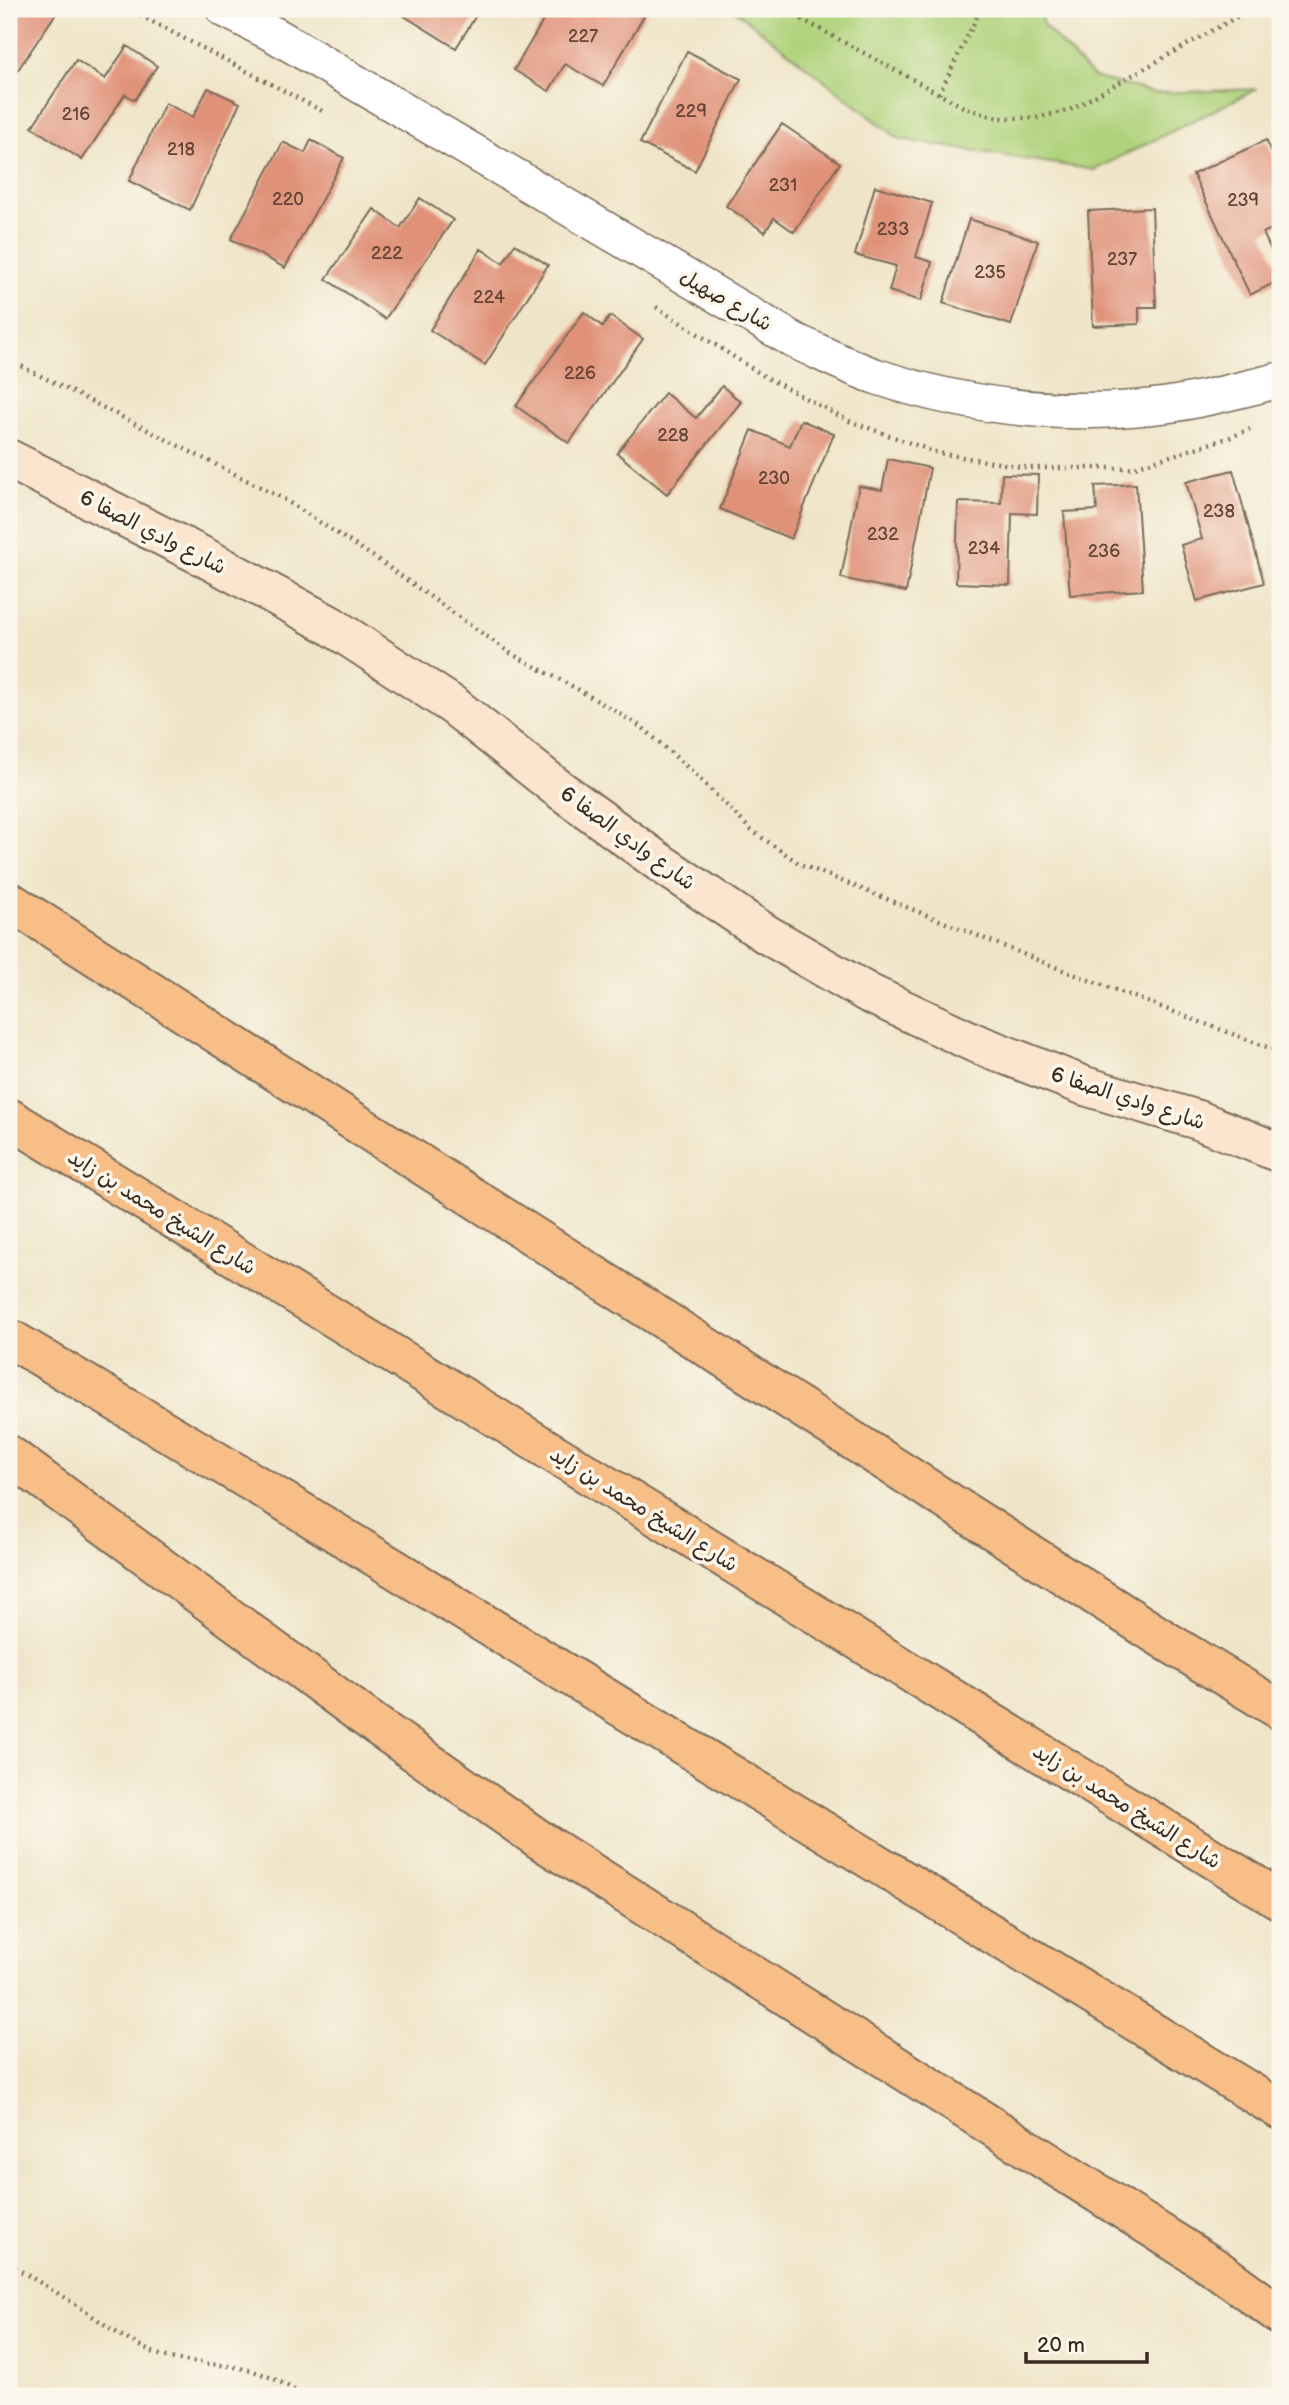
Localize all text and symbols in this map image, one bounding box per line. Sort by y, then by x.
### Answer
house number: 227 [568,26,598,47]
house number: 229 [675,101,707,122]
house number: 216 [62,104,90,125]
house number: 218 [167,139,195,160]
house number: 231 [769,175,797,196]
house number: 220 [272,189,304,210]
house number: 239 [1227,190,1259,211]
house number: 233 [877,219,909,240]
house number: 222 [371,243,403,264]
house number: 237 [1107,249,1137,270]
house number: 235 [974,262,1006,283]
street label: شارع صهيل [674,264,776,339]
house number: 224 [473,287,505,308]
house number: 226 [564,363,596,384]
house number: 228 [657,425,689,446]
house number: 230 [758,468,790,489]
street label: شارع وادي الصفا 6 [75,485,230,582]
house number: 238 [1203,501,1235,522]
house number: 232 [867,524,899,545]
house number: 234 [968,538,1000,559]
house number: 236 [1088,541,1120,562]
street label: شارع وادي الصفا 6 [554,781,700,897]
street label: شارع وادي الصفا 6 [1047,1062,1208,1137]
street label: شارع الشيخ محمد بن زايد [62,1144,260,1282]
street label: شارع الشيخ محمد بن زايد [544,1441,742,1579]
street label: شارع الشيخ محمد بن زايد [1027,1738,1225,1876]
scale bar [1026,2321,1147,2365]
text: 20 m [1037,2333,1085,2358]

